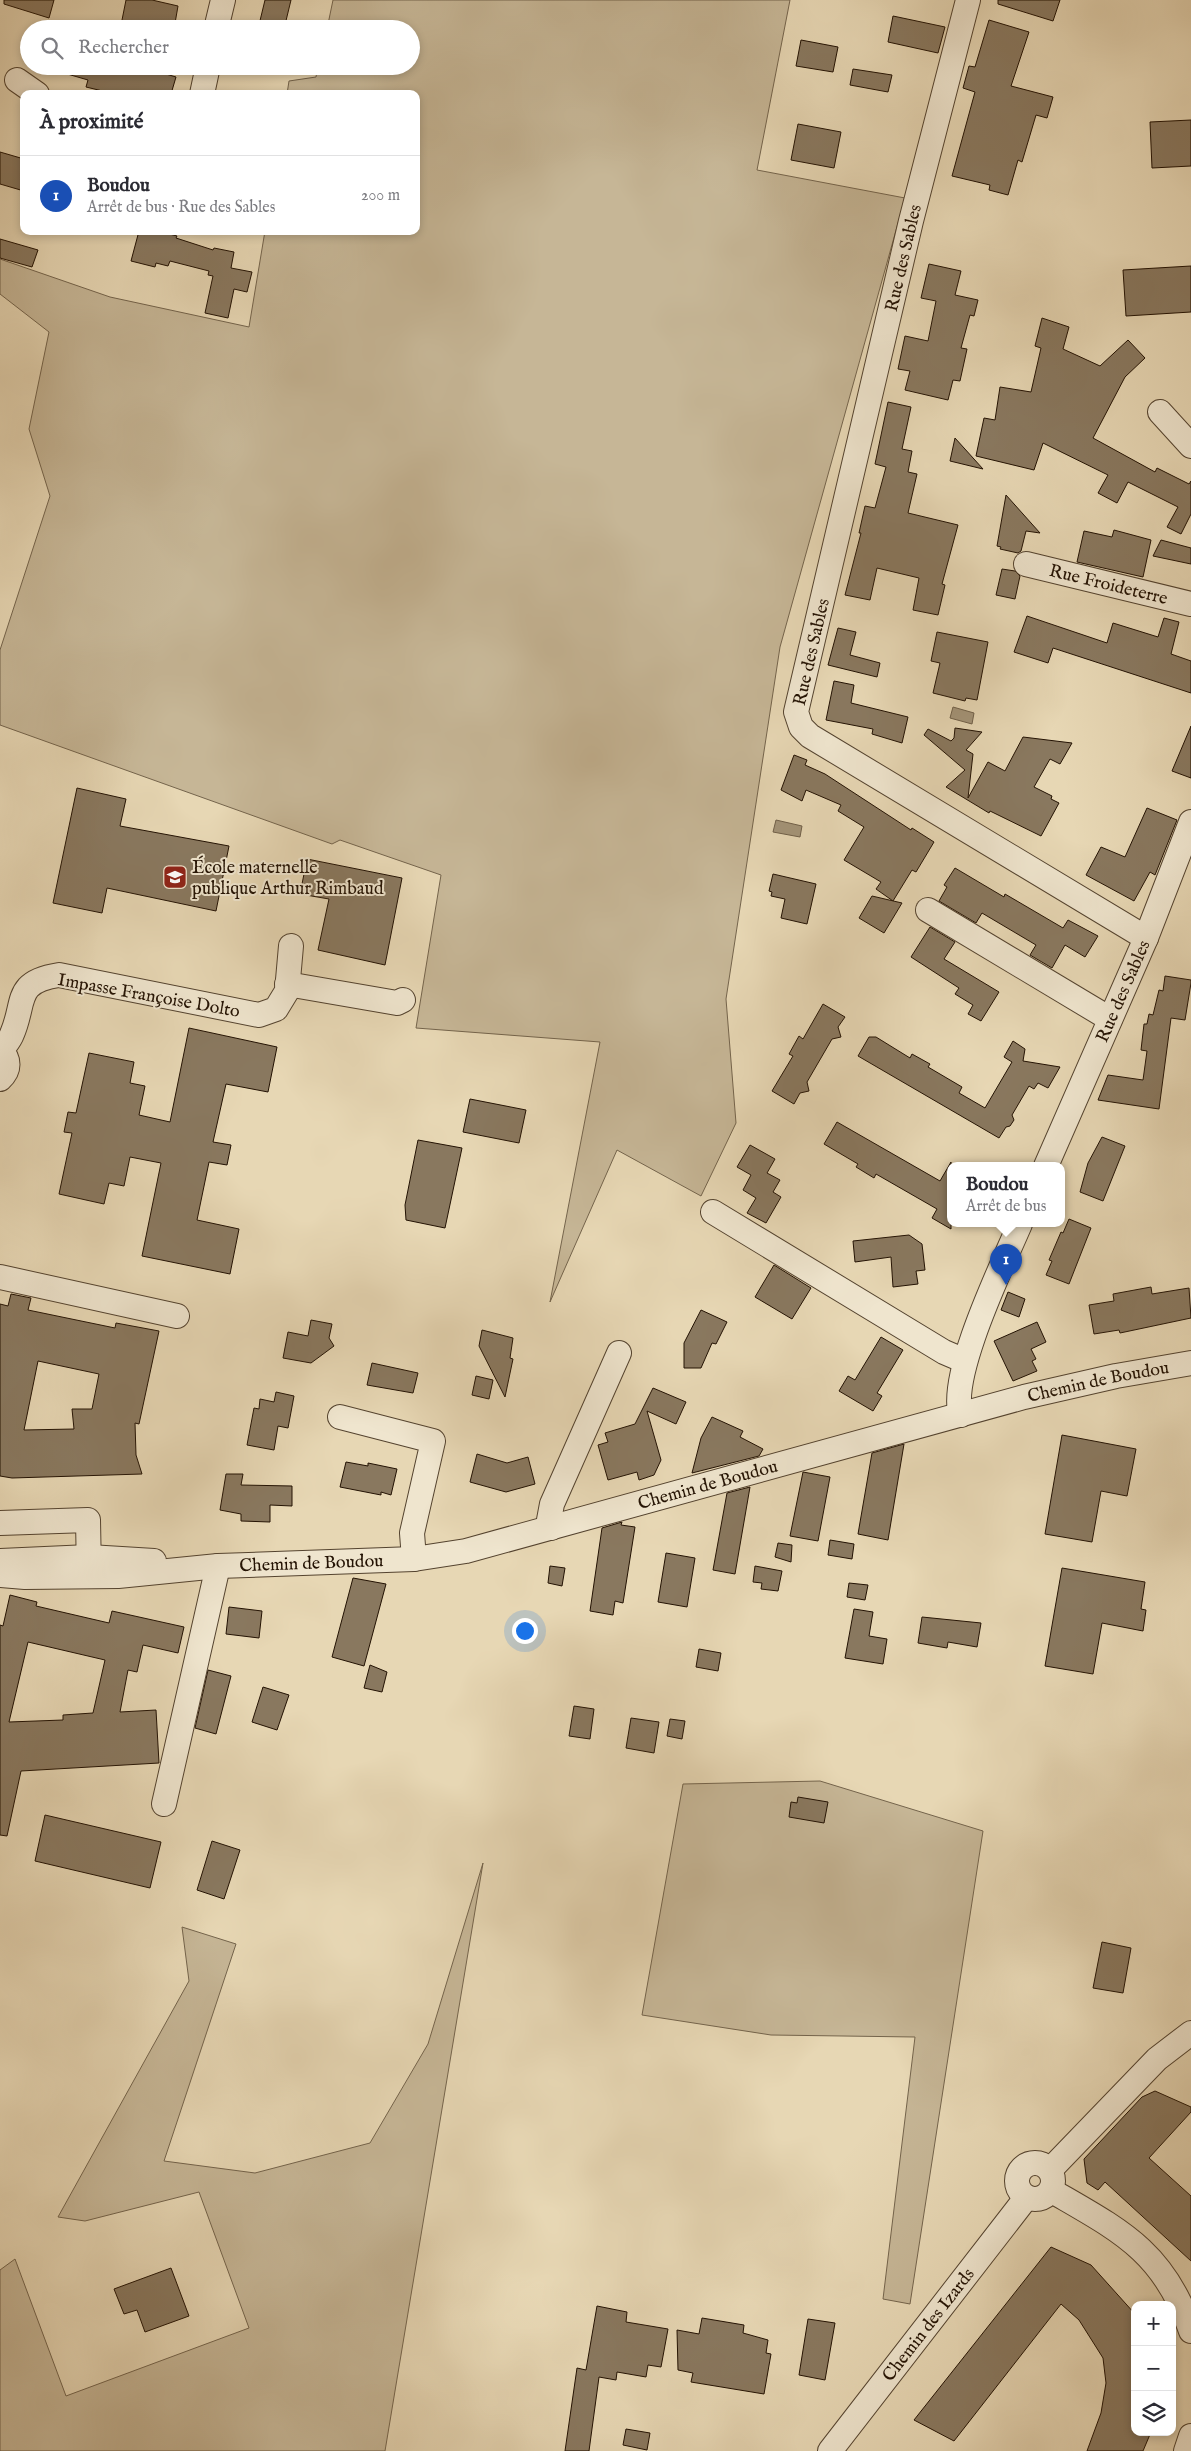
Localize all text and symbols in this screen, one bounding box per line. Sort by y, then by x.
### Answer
search box [20,20,420,75]
icon: search [38,34,66,62]
text: Rechercher [78,36,169,60]
text: À proximité [40,109,143,136]
text: Boudou [87,174,150,198]
text: 1 [53,186,59,206]
text: 200 m [361,186,400,206]
text: Arrêt de bus · Rue des Sables [87,198,275,218]
street label: Rue des Sables [881,203,928,314]
street label: Rue Froideterre [1047,560,1170,611]
street label: Rue des Sables [789,597,836,708]
place label: École maternelle publique Arthur Rimbaud [192,855,384,901]
school or university icon: École maternelle publique Arthur Rimbaud [162,864,188,890]
street label: Rue des Sables [1092,937,1157,1046]
street label: Impasse Françoise Dolto [56,969,242,1024]
popup [947,1162,1065,1227]
text: Boudou [966,1173,1028,1197]
text: Arrêt de bus [966,1197,1046,1217]
pin: 1 [990,1244,1022,1285]
street label: Chemin de Boudou [1025,1357,1171,1409]
street label: Chemin de Boudou [635,1455,781,1516]
street label: Chemin de Boudou [239,1550,384,1578]
your location [512,1618,538,1644]
street label: Chemin des Izards [878,2264,980,2387]
map controls [1131,2301,1176,2436]
button: + [1131,2301,1176,2346]
button: − [1131,2346,1176,2391]
button: layers [1131,2391,1176,2436]

